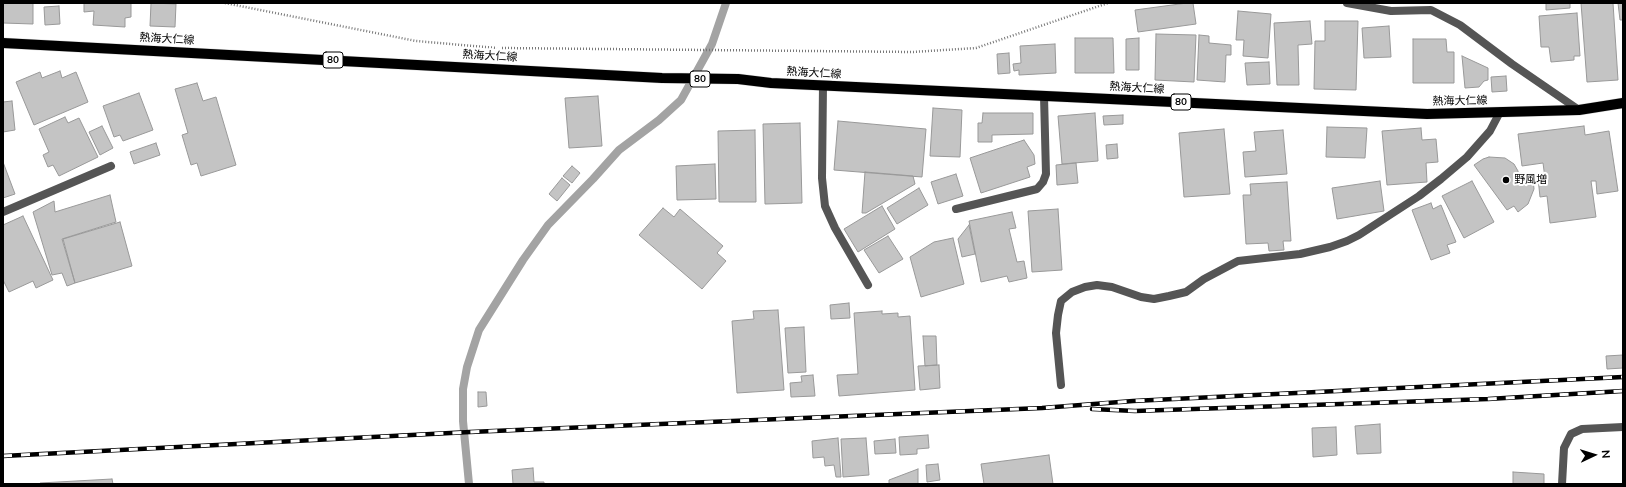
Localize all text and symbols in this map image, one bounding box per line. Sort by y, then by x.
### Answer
street label: 熱海大仁線 [139,31,195,47]
street label: 熱海大仁線 [462,48,518,64]
road number: 80 [323,52,343,68]
street label: 熱海大仁線 [786,65,842,81]
road number: 80 [690,71,710,87]
street label: 熱海大仁線 [1109,80,1165,96]
road number: 80 [1171,94,1191,110]
street label: 熱海大仁線 [1432,94,1488,108]
place label: 野風増 [1514,173,1547,187]
marker: 野風増 [1501,175,1511,185]
north arrow [1574,435,1614,475]
text: N [1599,450,1613,459]

